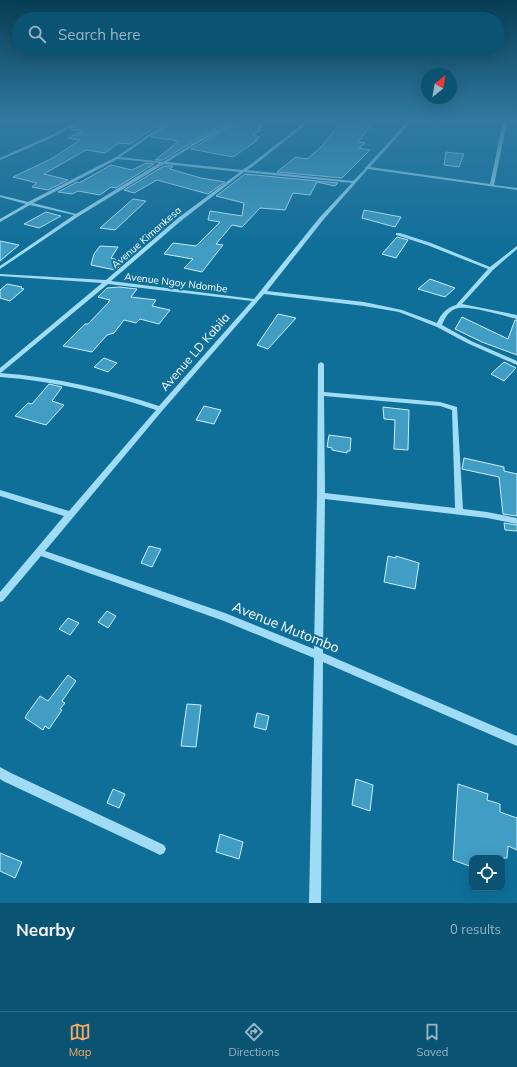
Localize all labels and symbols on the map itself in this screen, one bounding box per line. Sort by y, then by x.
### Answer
north arrow [421,68,457,104]
street label: Avenue Kimankesa [109,204,184,271]
street label: Avenue Ngoy Ndombe [124,270,228,295]
street label: Avenue LD Kabila [157,310,233,394]
street label: Avenue Mutombo [230,597,342,657]

